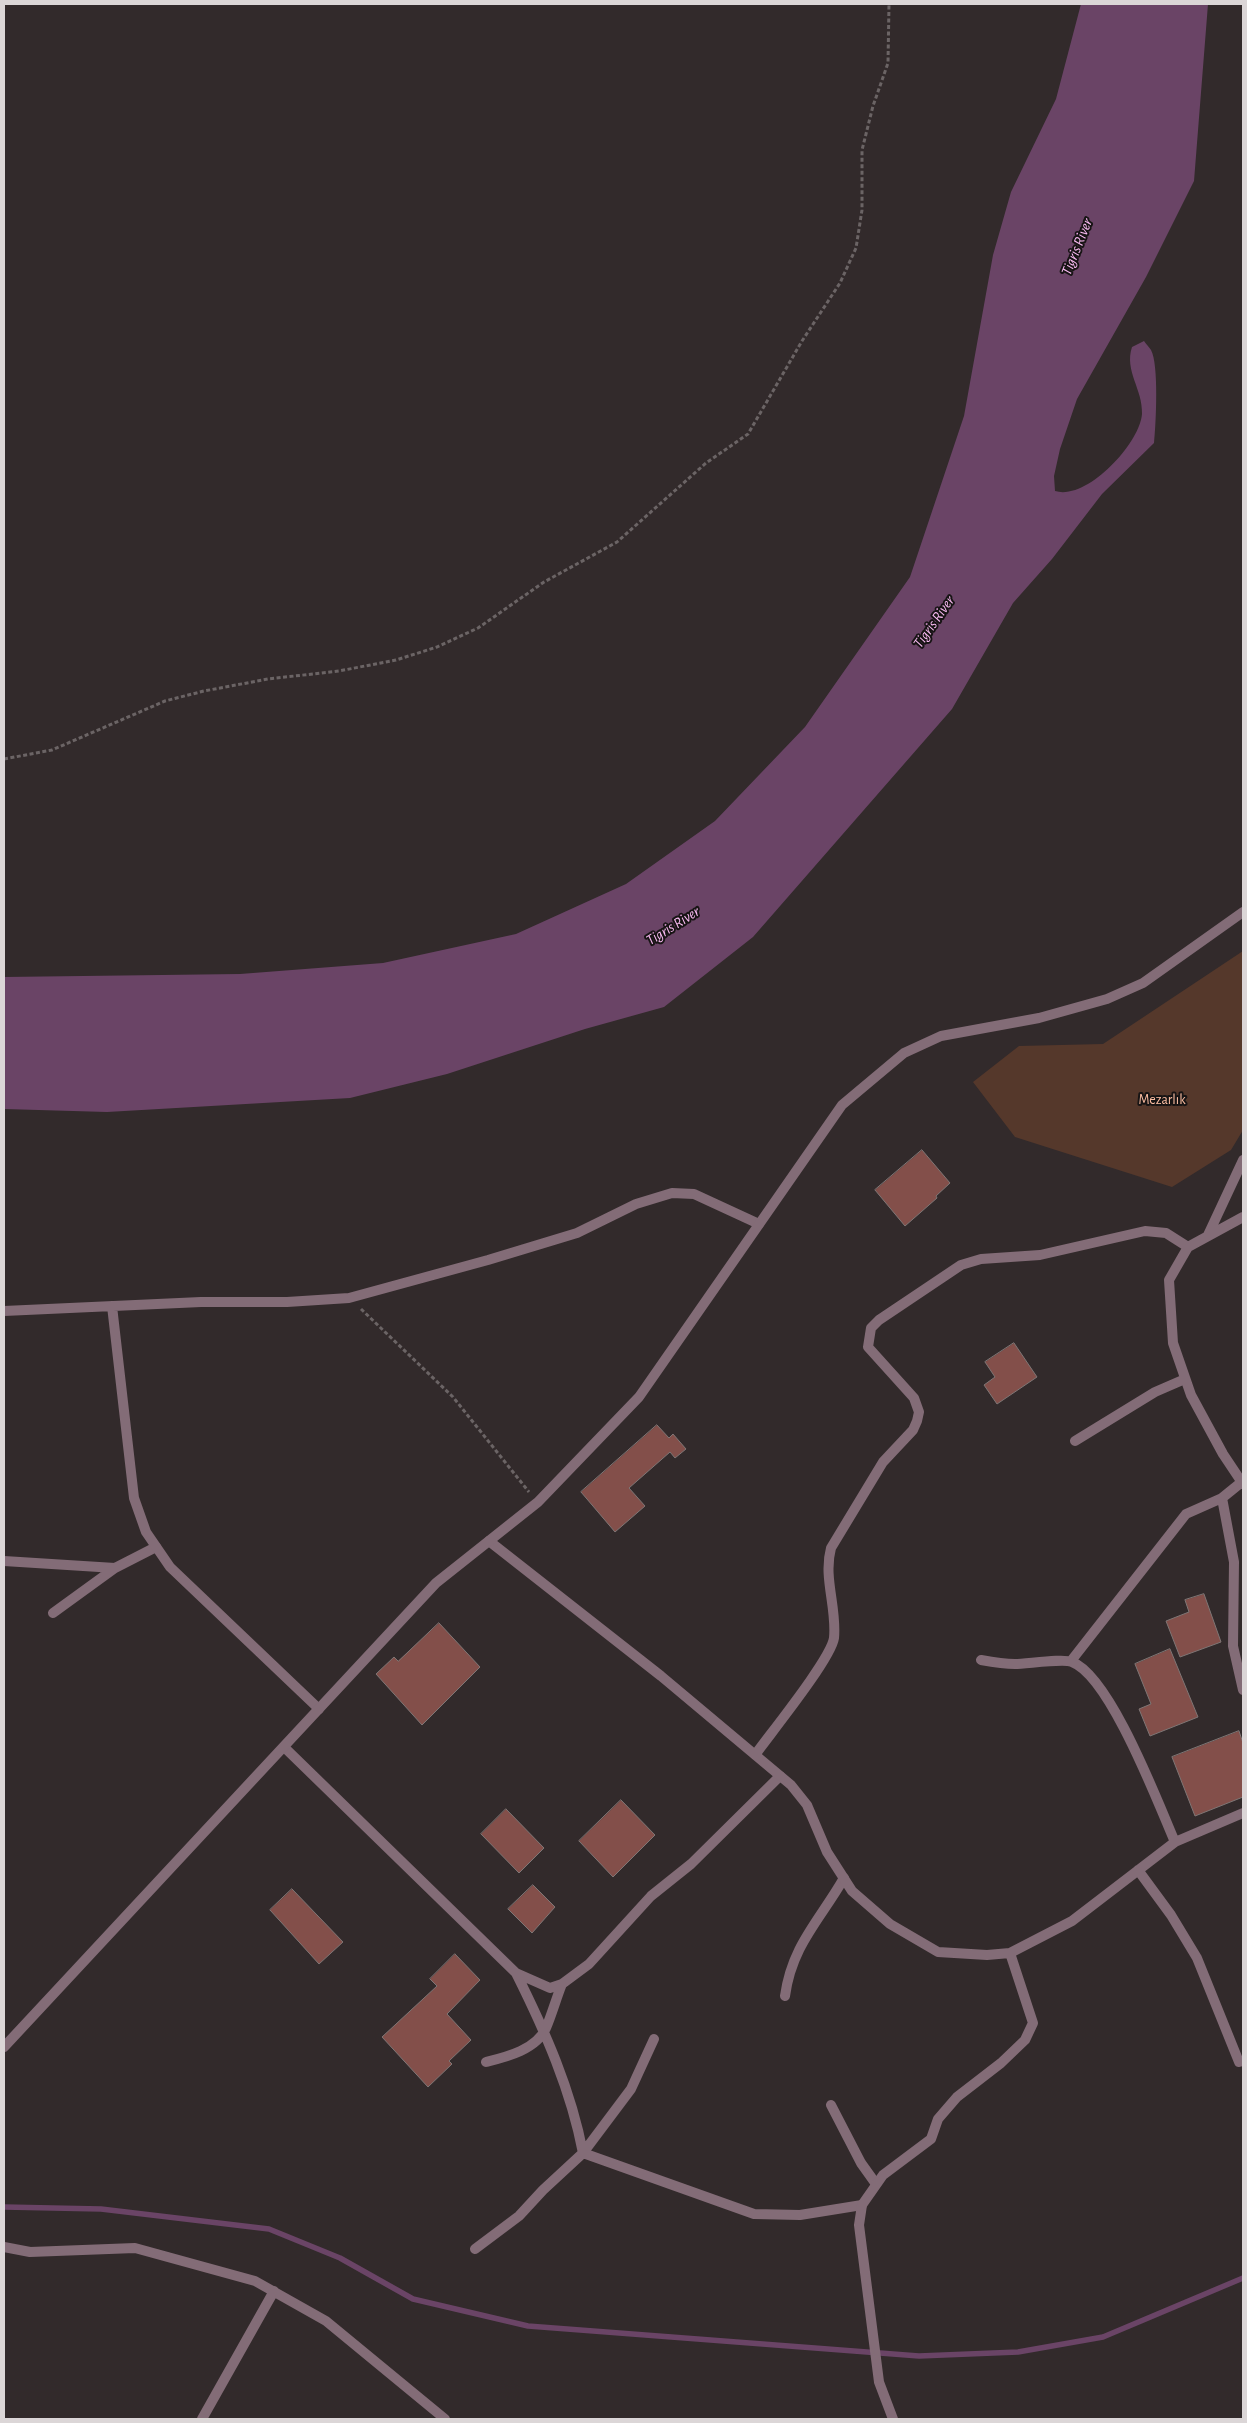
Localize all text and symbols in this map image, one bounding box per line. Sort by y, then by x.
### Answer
water label: Tigris River [1057,216,1097,278]
water label: Tigris River [910,592,958,652]
water label: Tigris River [643,903,703,949]
park label: Mezarlık [1138,1092,1186,1108]

